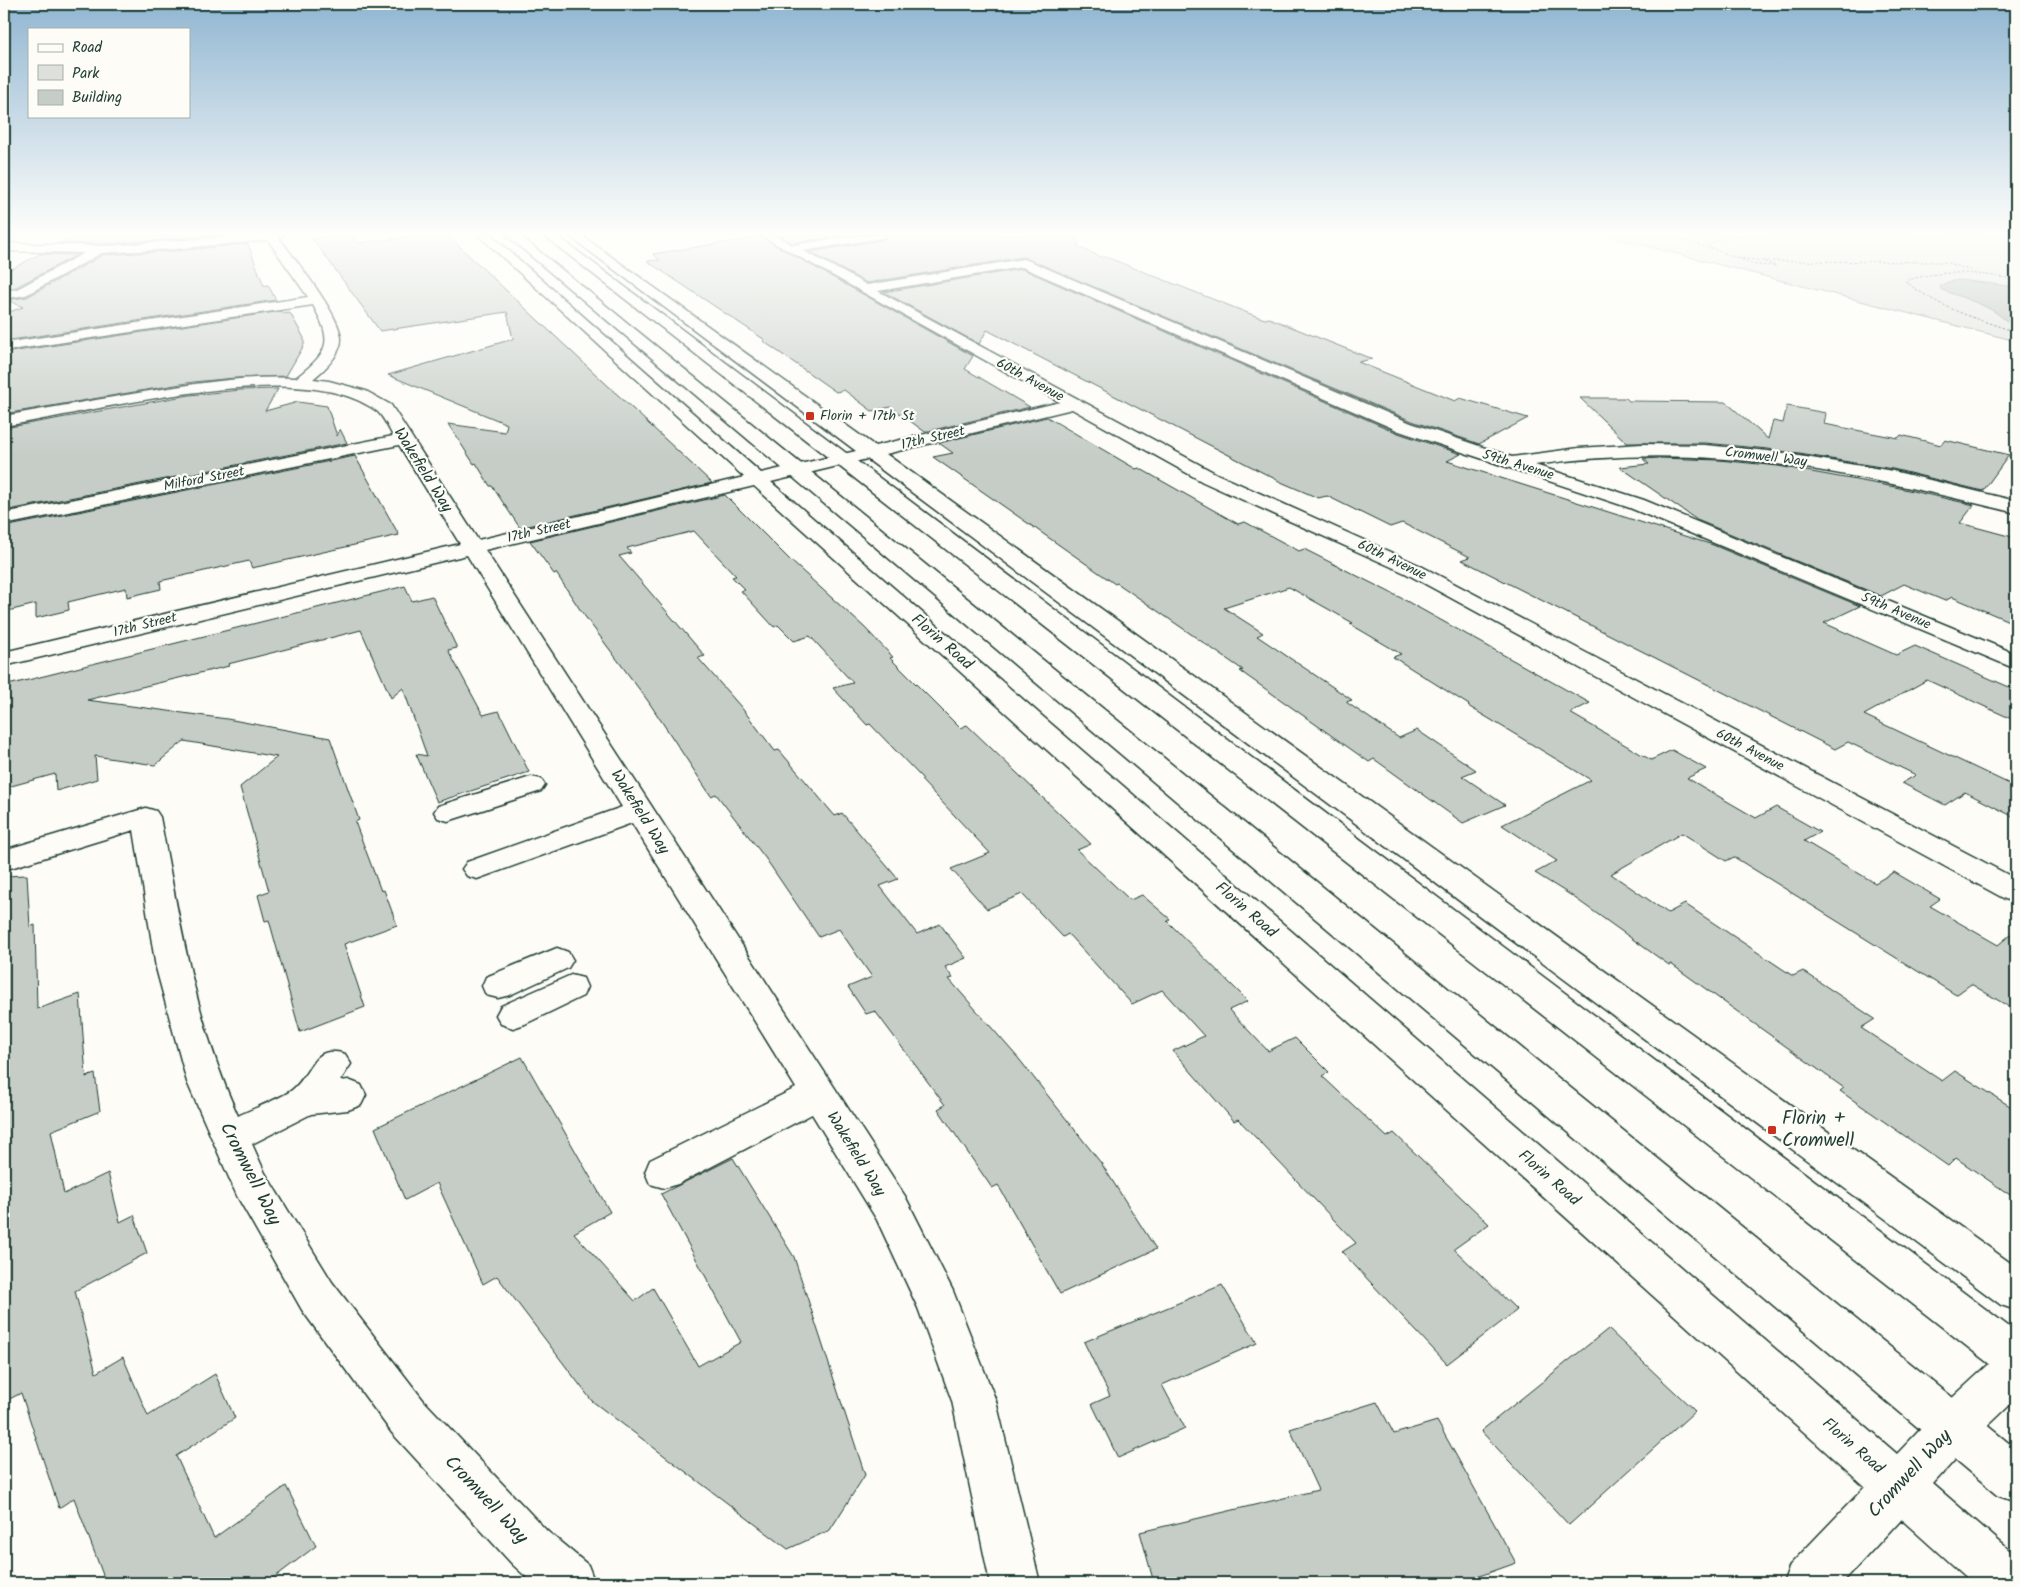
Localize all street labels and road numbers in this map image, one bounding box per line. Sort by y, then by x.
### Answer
street label: 60th Avenue [992,352,1069,408]
street label: 17th Street [899,420,968,456]
street label: Wakefield Way [387,423,459,518]
street label: Cromwell Way [1724,441,1809,473]
street label: 59th Avenue [1479,444,1557,487]
street label: Milford Street [162,460,247,498]
street label: 17th Street [505,513,574,549]
street label: 60th Avenue [1354,534,1431,587]
street label: 59th Avenue [1858,586,1935,636]
street label: 17th Street [111,606,180,644]
street label: Florin Road [905,608,980,677]
street label: 60th Avenue [1712,723,1789,778]
street label: Wakefield Way [604,765,676,860]
street label: Florin Road [1209,876,1284,945]
street label: Wakefield Way [820,1107,892,1202]
street label: Cromwell Way [211,1117,289,1232]
street label: Florin Road [1512,1144,1587,1213]
street label: Florin Road [1816,1412,1891,1481]
street label: Cromwell Way [1861,1422,1960,1525]
street label: Cromwell Way [437,1449,536,1552]

